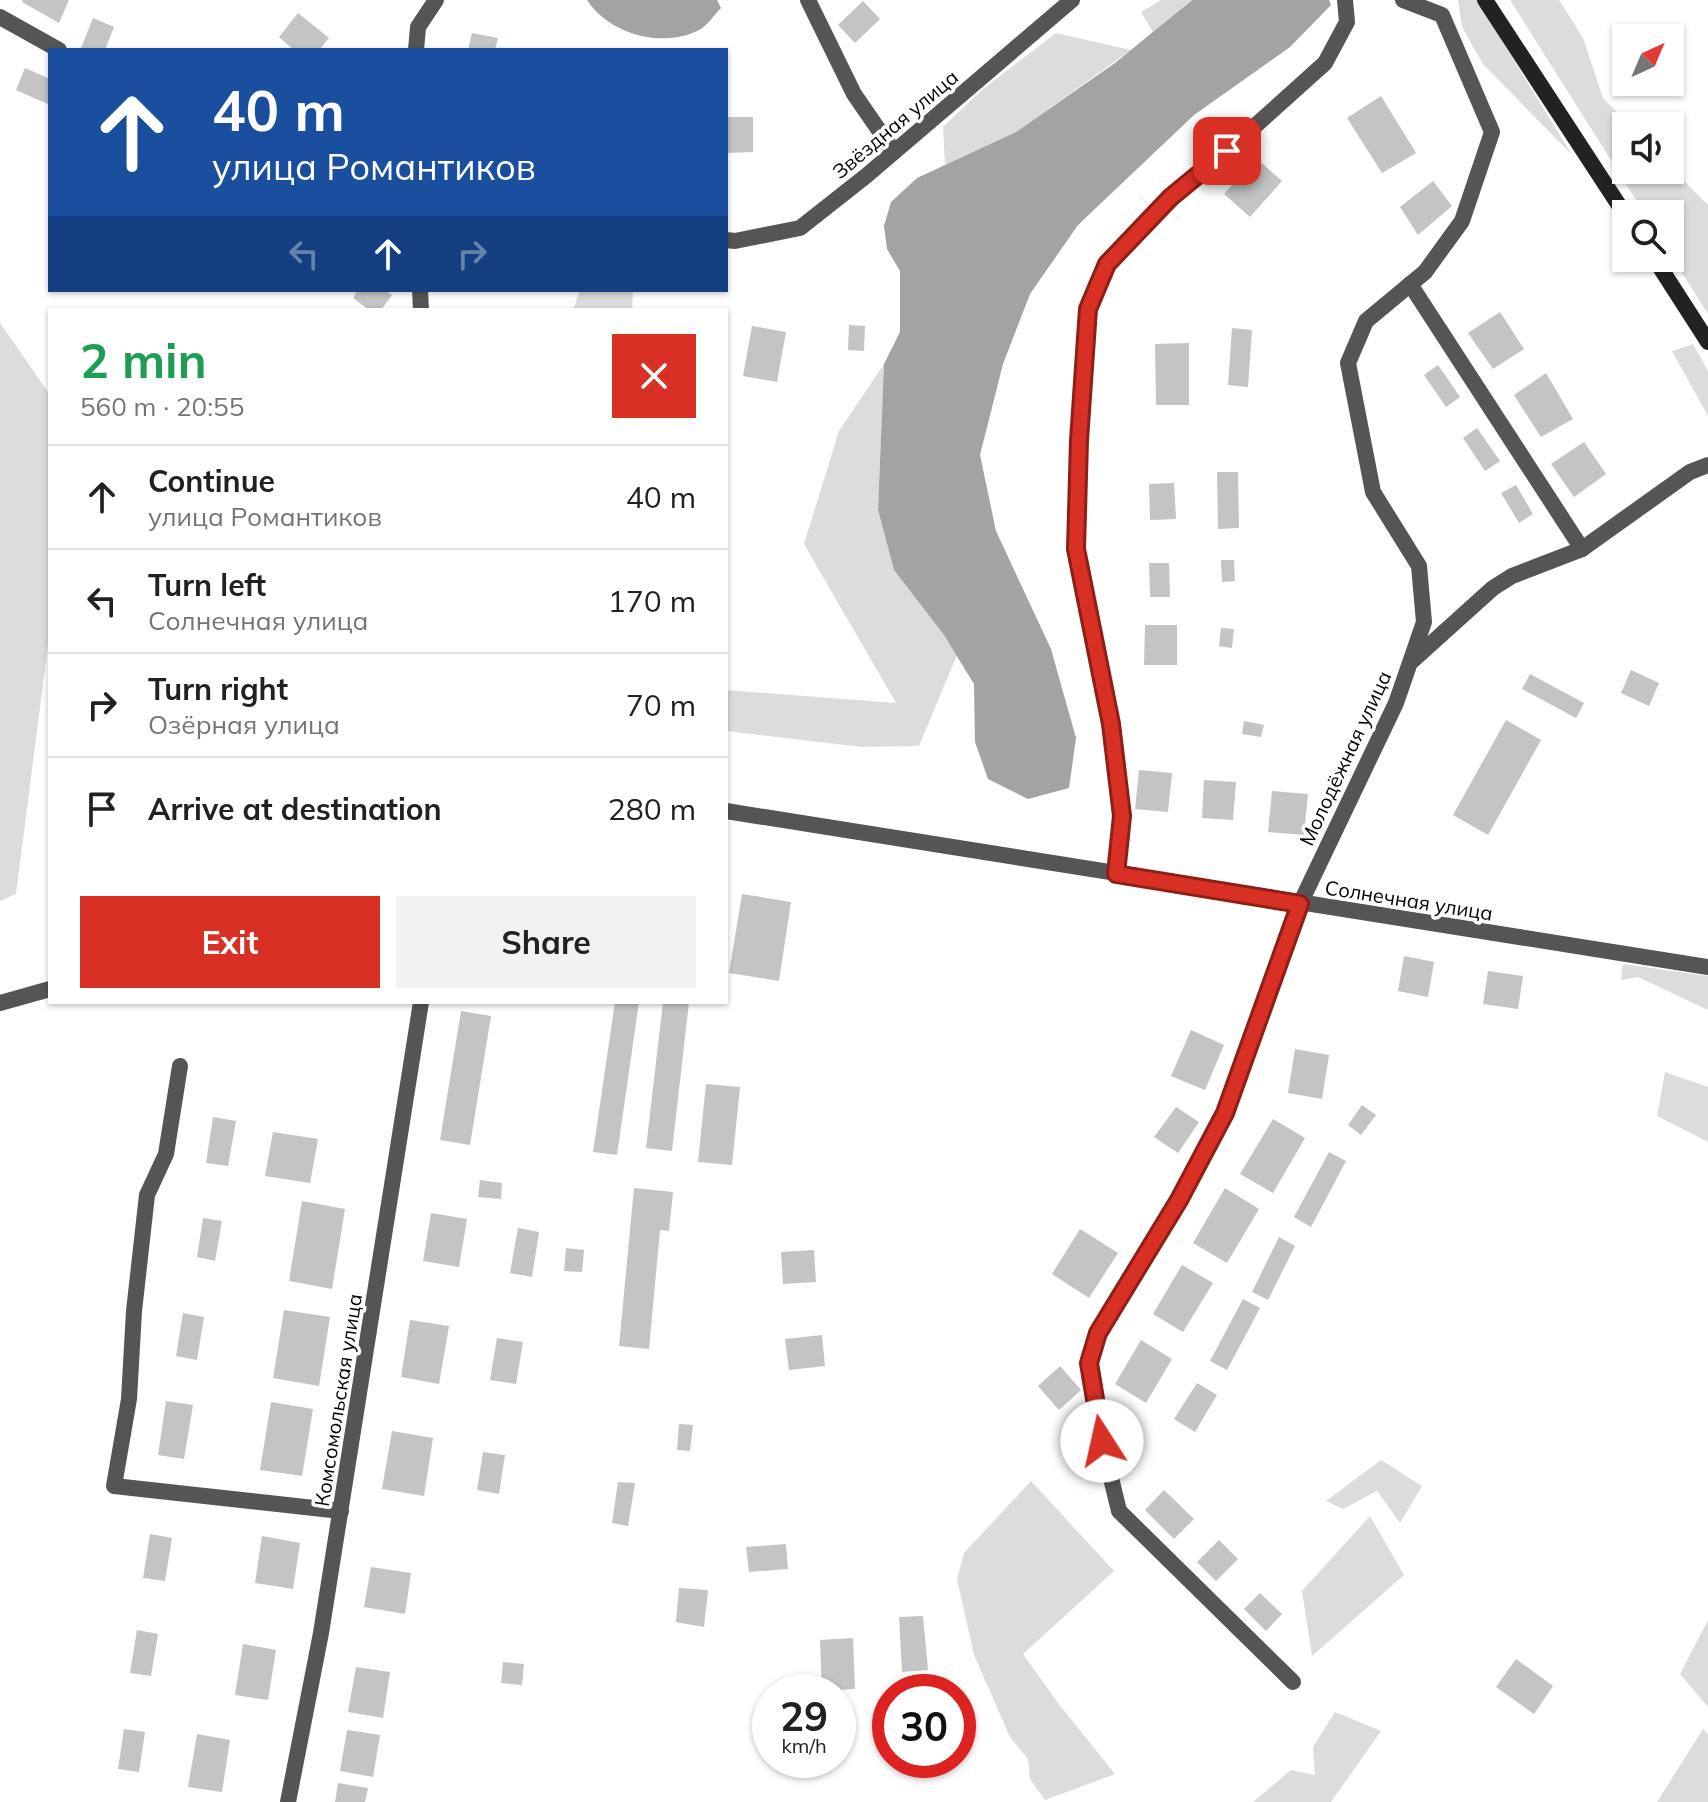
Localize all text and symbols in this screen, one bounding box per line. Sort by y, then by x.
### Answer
north arrow [1612,24,1684,96]
map controls [1612,24,1684,272]
street label: Звёздная улица [827,64,963,184]
text: 40 m [212,75,345,145]
icon: ahead [80,80,184,184]
button: sound [1612,112,1684,184]
pin [1193,117,1261,185]
icon: arrive [1205,129,1249,173]
text: улица Романтиков [212,144,536,189]
button: search [1612,200,1684,272]
icon: left [282,232,326,276]
icon: ahead [366,232,410,276]
icon: right [450,232,494,276]
text: 2 min [80,330,207,390]
button: close [612,334,696,418]
text: 560 m · 20:55 [80,390,244,423]
text: Continue [148,462,275,500]
icon: ahead [80,475,124,519]
text: 40 m [626,478,696,516]
text: улица Романтиков [148,500,382,533]
text: Turn left [148,566,266,604]
icon: left [80,579,124,623]
text: 170 m [608,582,696,620]
text: Солнечная улица [148,604,368,637]
street label: Молодёжная улица [1294,667,1396,849]
text: Turn right [148,670,288,708]
icon: right [80,683,124,727]
text: 70 m [626,686,696,724]
text: Озёрная улица [148,708,340,741]
icon: arrive [80,787,124,831]
text: Arrive at destination [148,790,442,828]
text: 280 m [608,790,696,828]
street label: Солнечная улица [1323,874,1495,926]
button: Exit [80,896,380,988]
button: Share [396,896,696,988]
street label: Комсомольская улица [309,1292,367,1508]
position arrow [1060,1399,1144,1483]
speed limit sign: 30 [872,1674,976,1778]
text: 29 [780,1691,828,1741]
text: km/h [781,1733,827,1758]

